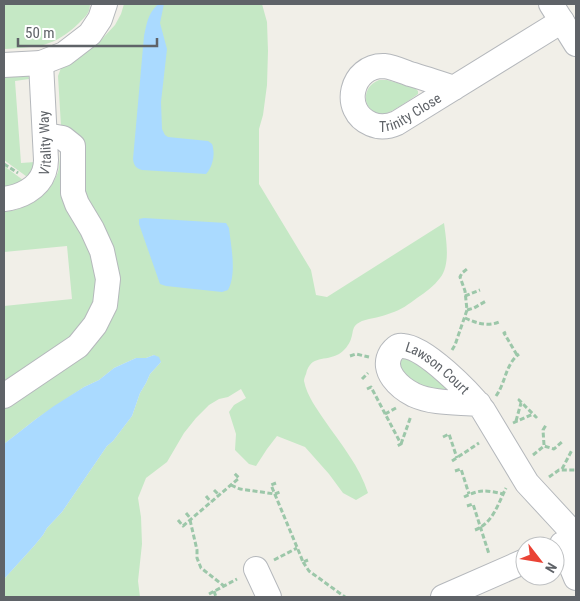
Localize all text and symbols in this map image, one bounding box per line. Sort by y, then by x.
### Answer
scale bar [18,15,156,47]
text: 50 m [25,24,55,42]
street label: Trinity Close [379,90,444,135]
street label: Vitality Way [35,110,54,177]
street label: Lawson Court [404,339,473,397]
north arrow [515,536,565,586]
text: N [542,560,560,575]

